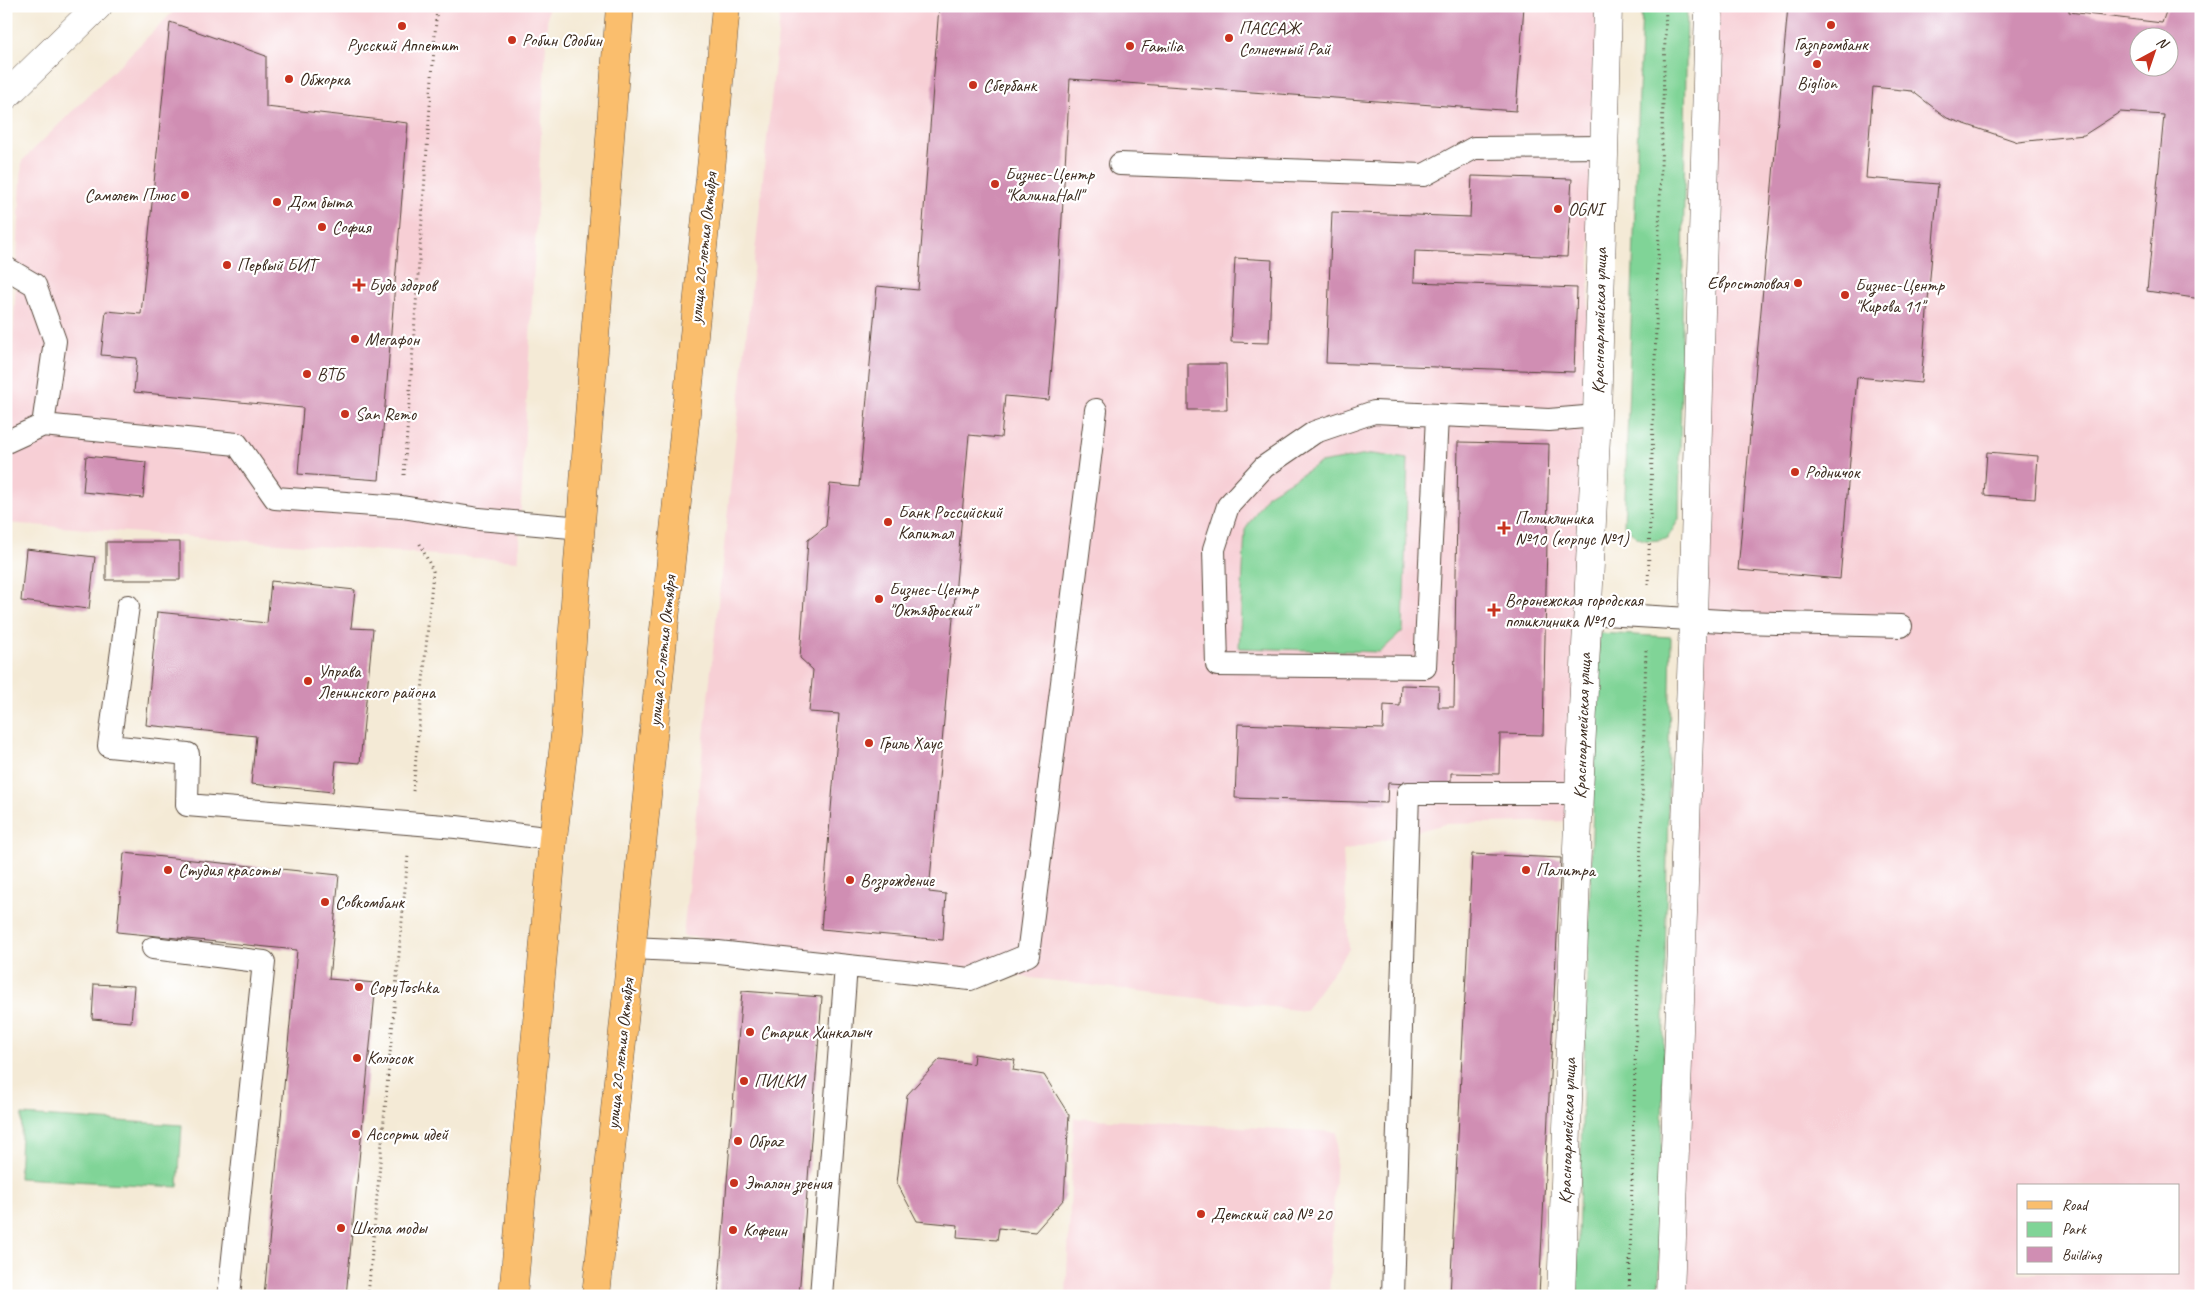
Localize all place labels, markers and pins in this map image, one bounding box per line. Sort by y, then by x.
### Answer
place label: ПАССАЖ Солнечный Рай [1239,17,1332,60]
marker: Газпромбанк [1825,19,1837,31]
marker: Русский Аппетит [396,20,408,32]
place label: Робин Сдобин [522,29,604,51]
marker: ПАССАЖ Солнечный Рай [1223,32,1235,44]
place label: Газпромбанк [1794,33,1870,56]
place label: Русский Аппетит [347,34,459,56]
marker: Робин Сдобин [506,34,518,46]
place label: Familia [1140,35,1184,57]
marker: Familia [1124,40,1136,52]
marker: Biglion [1811,58,1823,70]
place label: Обжорка [299,68,351,90]
place label: Biglion [1797,72,1838,94]
marker: Обжорка [283,73,295,85]
place label: Сбербанк [983,74,1038,96]
marker: Сбербанк [967,79,979,91]
place label: Бизнес-Центр "КалинаHall" [1005,163,1095,206]
marker: Бизнес-Центр "КалинаHall" [989,178,1001,190]
place label: Самолет Плюс [84,184,176,206]
marker: Самолет Плюс [179,189,191,201]
place label: Дом быта [287,191,353,213]
marker: Дом быта [271,196,283,208]
place label: OGNI [1568,198,1607,220]
marker: OGNI [1552,203,1564,215]
place label: София [332,216,372,238]
marker: София [316,221,328,233]
place label: Первый БИТ [237,254,321,276]
marker: Первый БИТ [221,259,233,271]
place label: Евростоловая [1707,272,1789,294]
place label: Будь здоров [369,274,439,296]
place label: Бизнес-Центр "Кирова 11" [1855,274,1945,317]
marker: Евростоловая [1792,277,1804,289]
marker: Будь здоров [353,279,365,291]
marker: Бизнес-Центр "Кирова 11" [1839,289,1851,301]
place label: Мегафон [365,328,421,350]
marker: Мегафон [349,333,361,345]
place label: ВТБ [317,363,346,385]
marker: ВТБ [301,368,313,380]
place label: San Remo [355,403,418,425]
marker: San Remo [339,408,351,420]
place label: Родничок [1805,461,1862,483]
marker: Родничок [1789,466,1801,478]
place label: Банк Российский Капитал [898,501,1004,544]
place label: Поликлиника №10 (корпус №1) [1515,507,1630,550]
marker: Банк Российский Капитал [882,516,894,528]
marker: Поликлиника №10 (корпус №1) [1497,521,1511,535]
place label: Бизнес-Центр "Октябрьский" [889,578,980,621]
place label: Воронежская городская поликлиника №10 [1505,589,1645,632]
marker: Бизнес-Центр "Октябрьский" [873,593,885,605]
marker: Воронежская городская поликлиника №10 [1487,603,1501,617]
place label: Управа Ленинского района [318,660,437,703]
marker: Управа Ленинского района [302,675,314,687]
place label: Гриль Хаус [879,732,944,754]
marker: Гриль Хаус [863,737,875,749]
place label: Студия красоты [178,859,281,881]
place label: Палитра [1536,859,1596,881]
marker: Студия красоты [162,864,174,876]
marker: Палитра [1520,864,1532,876]
place label: Возрождение [860,869,935,892]
marker: Возрождение [844,874,856,886]
place label: Совкомбанк [335,891,406,913]
marker: Совкомбанк [319,896,331,908]
place label: CopyToshka [369,976,440,998]
marker: CopyToshka [353,981,365,993]
place label: Старик Хинкалыч [760,1021,873,1043]
marker: Старик Хинкалыч [744,1026,756,1038]
place label: Колосок [367,1047,414,1069]
marker: Колосок [351,1052,363,1064]
place label: ПИLКИ [754,1070,807,1092]
marker: ПИLКИ [738,1075,750,1087]
place label: Ассорти идей [366,1123,449,1145]
marker: Ассорти идей [350,1128,362,1140]
place label: Обраz [748,1130,785,1152]
marker: Обраz [732,1135,744,1147]
place label: Эталон зрения [744,1172,833,1195]
marker: Эталон зрения [728,1177,740,1189]
place label: Детский сад № 20 [1211,1203,1333,1225]
marker: Детский сад № 20 [1195,1208,1207,1220]
place label: Школа моды [351,1217,428,1239]
place label: Кофеин [743,1219,788,1241]
marker: Школа моды [335,1222,347,1234]
marker: Кофеин [727,1224,739,1236]

